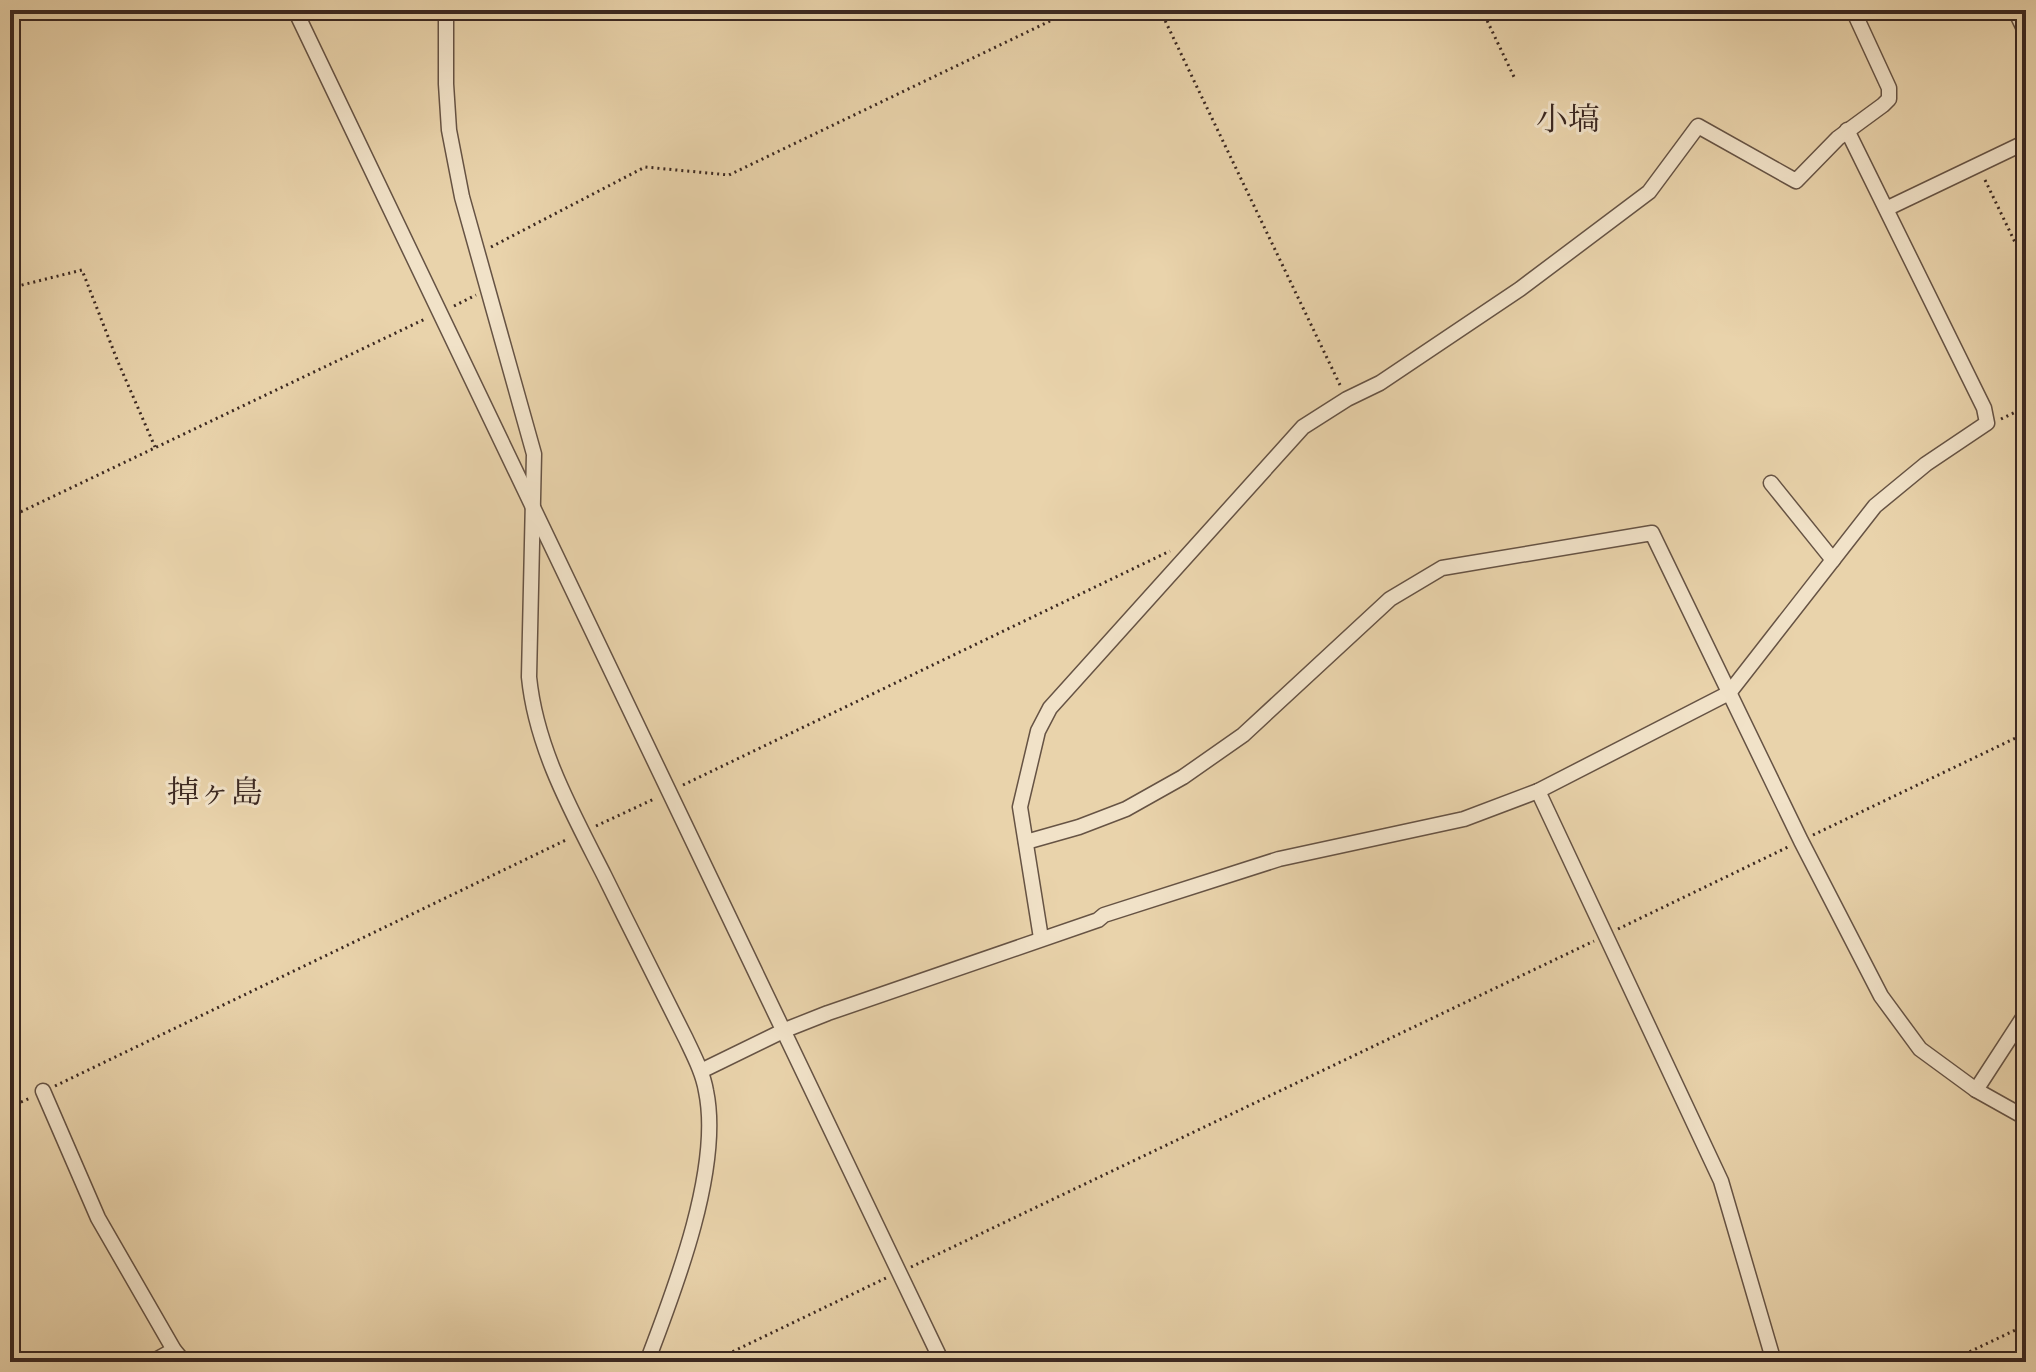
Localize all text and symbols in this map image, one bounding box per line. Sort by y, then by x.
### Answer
district label: 小塙 [1536,101,1600,142]
district label: 掉ヶ島 [167,774,263,815]

